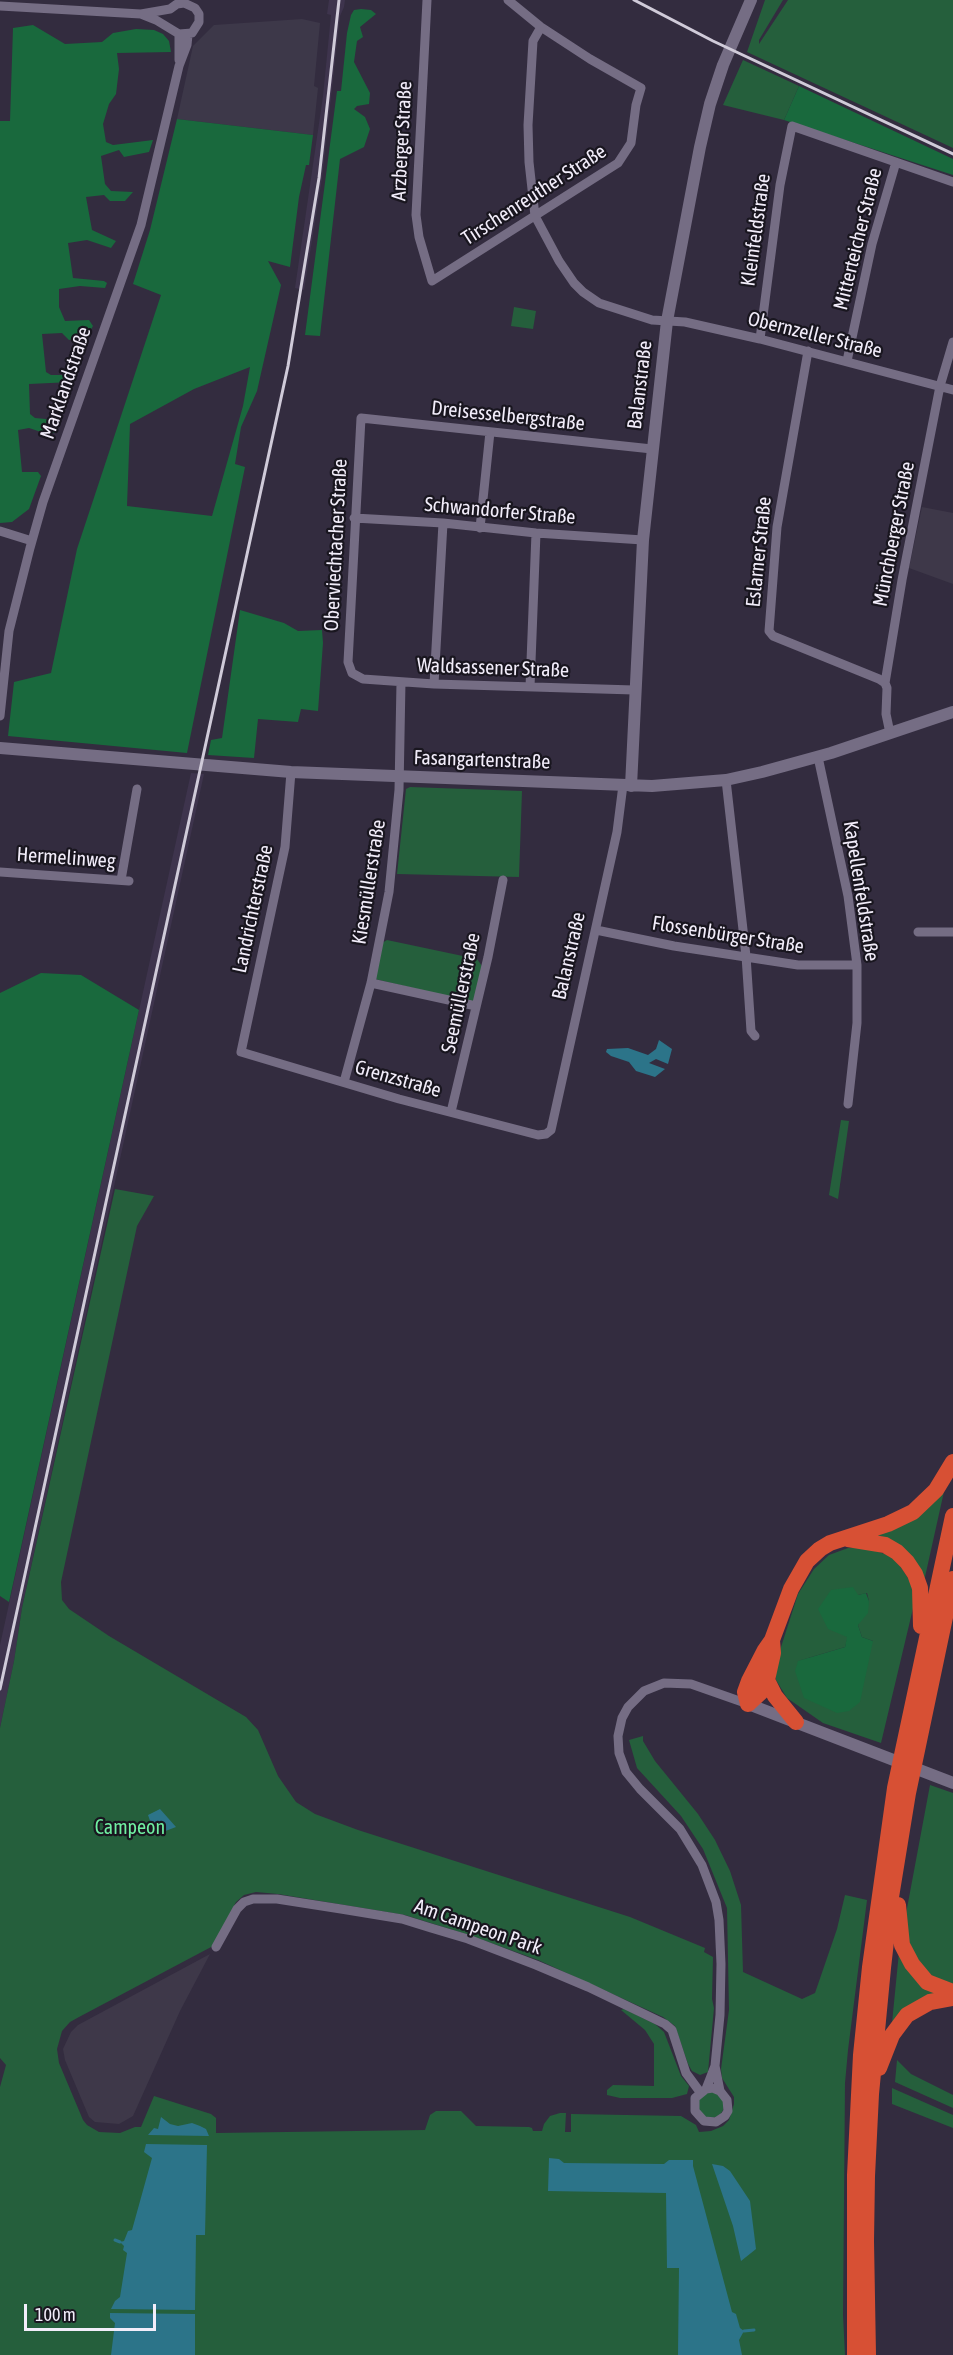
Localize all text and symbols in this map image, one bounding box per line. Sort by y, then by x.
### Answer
street label: Arzberger Straße [387,80,417,202]
street label: Tirschenreuther Straße [457,139,611,251]
street label: Mitterteicher Straße [829,165,887,313]
street label: Kleinfeldstraße [736,172,776,288]
street label: Obernzeller Straße [745,307,885,363]
street label: Marklandstraße [36,324,96,442]
street label: Balanstraße [623,339,657,431]
street label: Dreisesselbergstraße [430,396,586,436]
street label: Oberviechtacher Straße [320,458,352,632]
street label: Münchberger Straße [868,460,920,608]
street label: Schwandorfer Straße [423,492,577,530]
street label: Eslarner Straße [741,496,777,608]
street label: Waldsassener Straße [417,653,569,683]
street label: Fasangartenstraße [413,746,551,774]
street label: Kiesmüllerstraße [347,818,391,946]
street label: Kapellenfeldstraße [838,819,884,963]
street label: Hermelinweg [16,843,116,873]
street label: Landrichterstraße [228,843,278,975]
street label: Balanstraße [547,910,591,1002]
street label: Flossenbürger Straße [650,911,806,959]
street label: Seemüllerstraße [437,931,485,1055]
street label: Grenzstraße [352,1055,444,1103]
park label: Campeon [95,1816,165,1840]
street label: Am Campeon Park [411,1894,545,1960]
scale bar [27,2292,159,2330]
text: 100 m [35,2304,76,2325]

